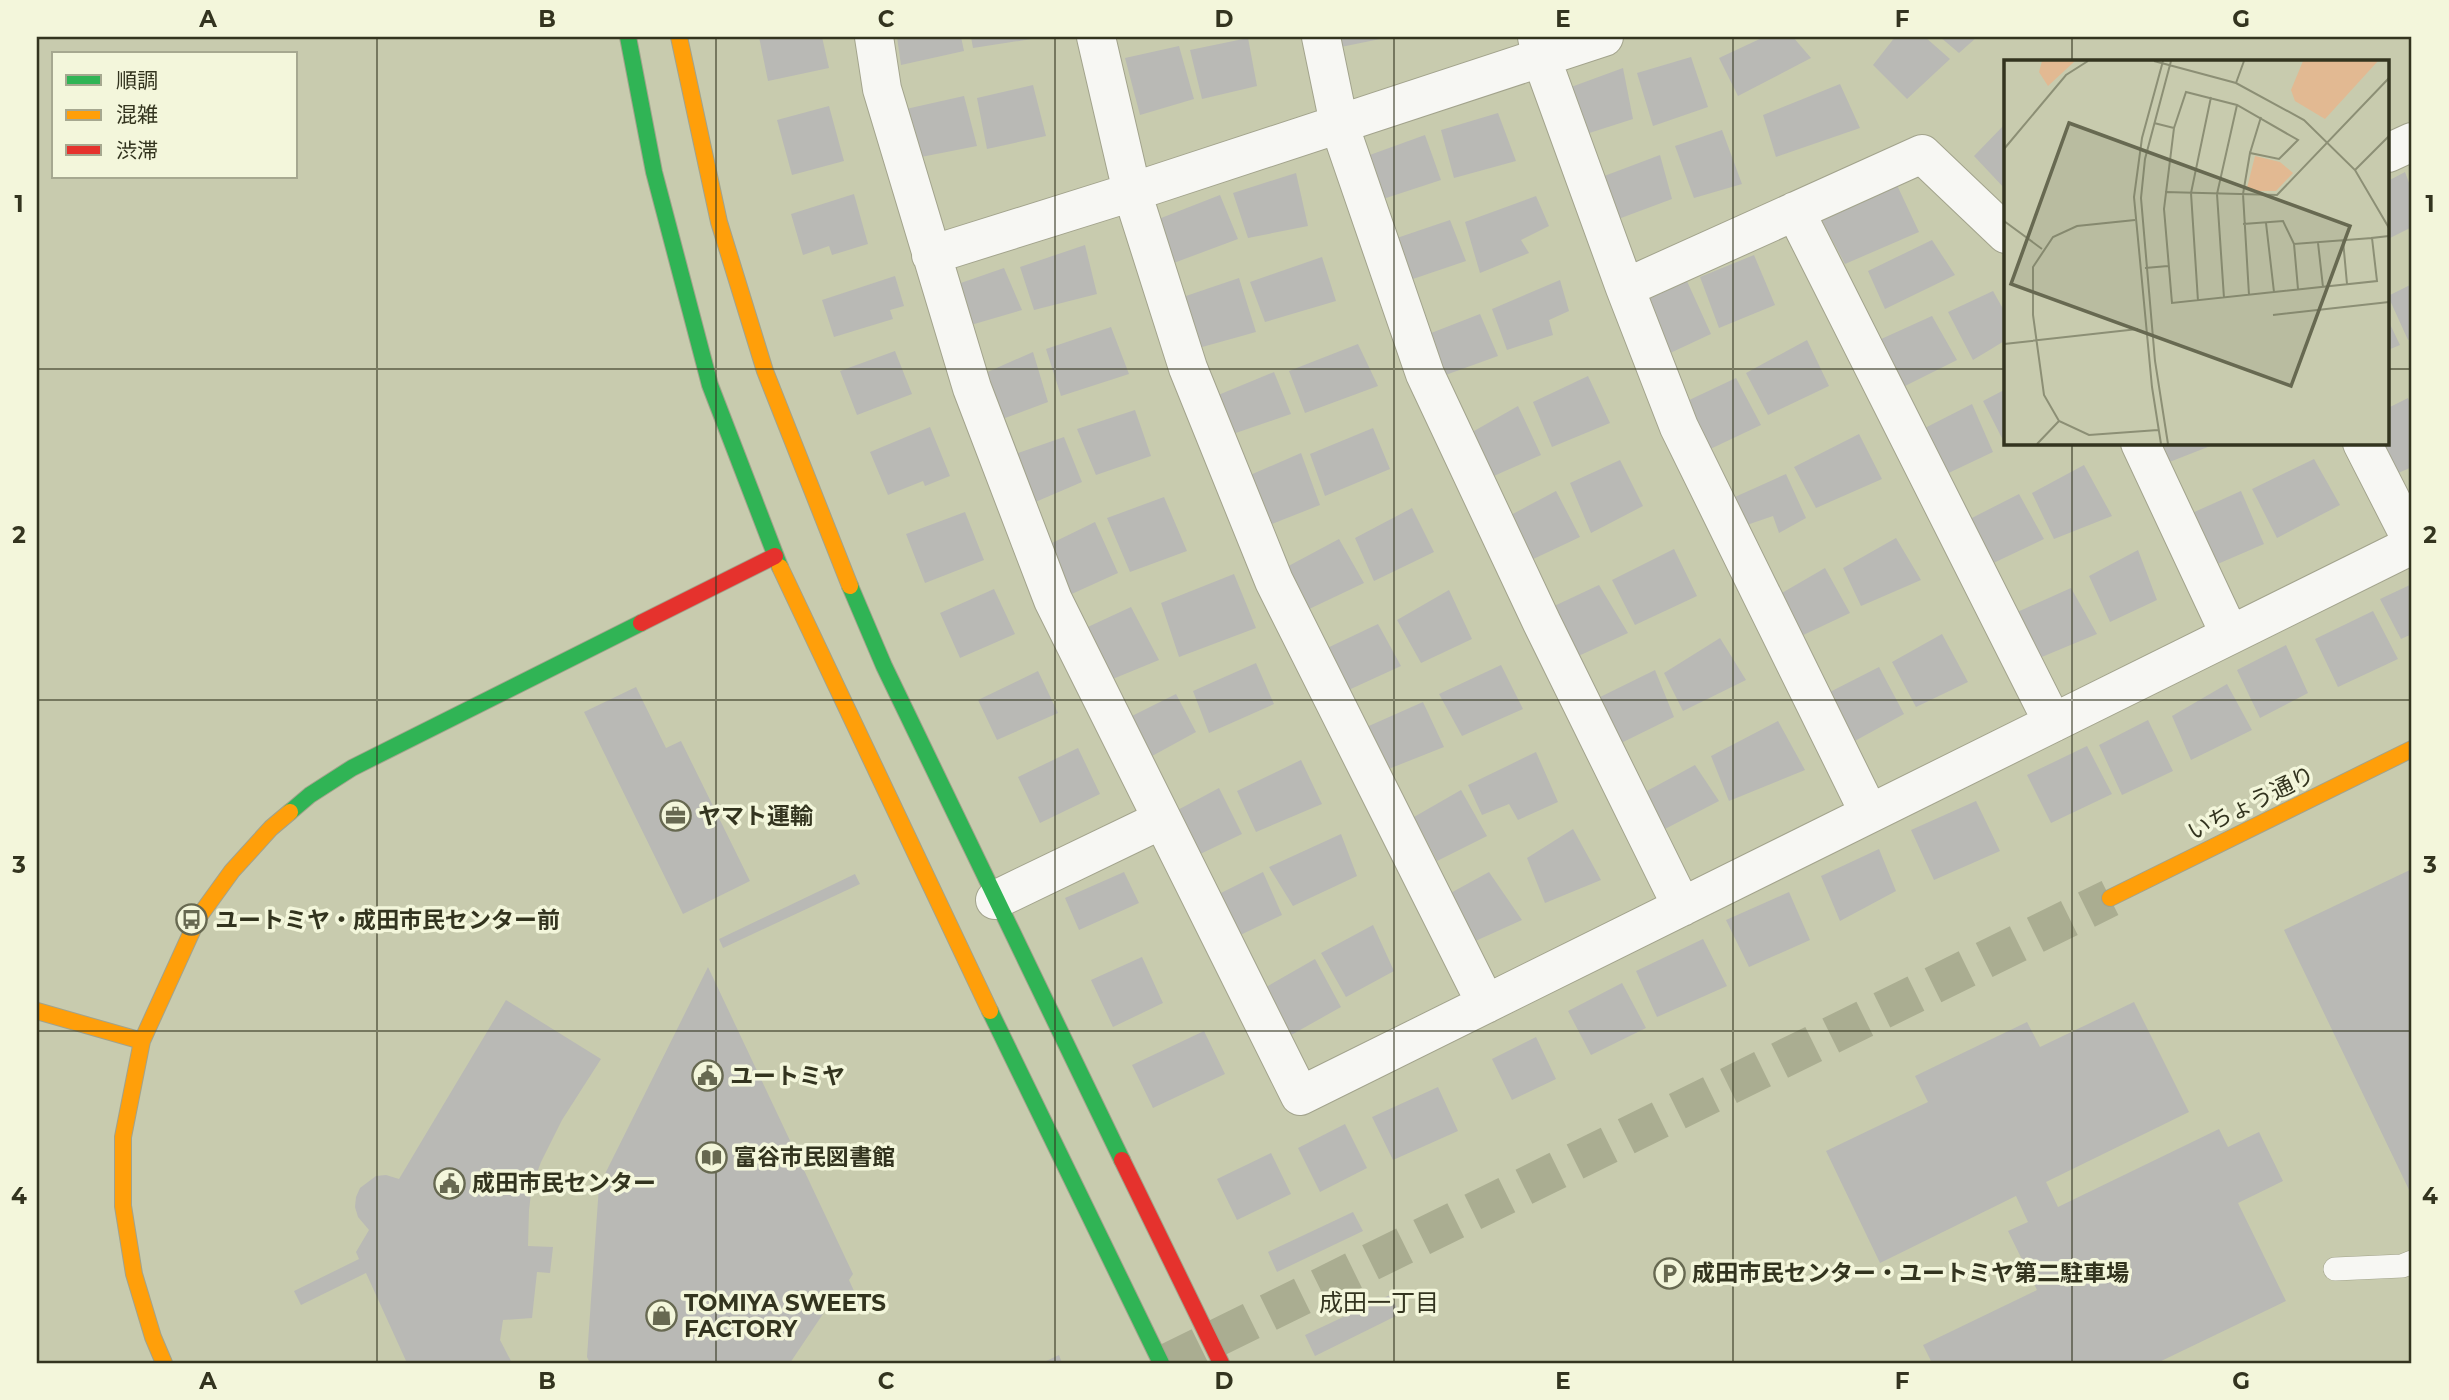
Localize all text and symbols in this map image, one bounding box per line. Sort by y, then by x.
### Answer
text: A [198,5,217,33]
text: B [538,5,556,33]
text: C [878,5,895,33]
text: D [1215,5,1234,33]
text: E [1555,5,1571,33]
text: F [1895,5,1910,33]
text: G [2232,5,2250,33]
legend [52,52,298,178]
inset map [2004,60,2390,444]
text: 順調 [116,68,158,93]
text: 混雑 [116,102,158,127]
text: 渋滞 [116,138,158,163]
text: 1 [14,190,24,218]
text: 1 [2425,190,2435,218]
text: 2 [12,521,26,549]
text: 2 [2423,521,2437,549]
street label: いちょう通り [2183,760,2319,846]
office icon: ヤマト運輸 [658,799,692,833]
place label: ヤマト運輸 [698,802,813,830]
text: 3 [11,851,26,879]
text: 3 [2422,851,2437,879]
bus stop icon: ユートミヤ・成田市民センター前 [175,903,209,937]
place label: ユートミヤ・成田市民センター前 [215,906,560,934]
public building icon: ユートミヤ [690,1059,724,1093]
place label: ユートミヤ [730,1062,845,1090]
library icon: 富谷市民図書館 [694,1140,728,1174]
place label: 富谷市民図書館 [734,1143,895,1171]
public building icon: 成田市民センター [432,1166,466,1200]
place label: 成田市民センター [472,1169,656,1197]
text: 4 [11,1182,27,1210]
text: 4 [2422,1182,2438,1210]
parking icon: 成田市民センター・ユートミヤ第二駐車場 [1652,1256,1686,1290]
place label: 成田市民センター・ユートミヤ第二駐車場 [1692,1259,2129,1287]
district label: 成田一丁目 [1319,1288,1439,1317]
place label: TOMIYA SWEETS FACTORY [684,1289,886,1343]
shop icon: TOMIYA SWEETS FACTORY [644,1299,678,1333]
text: A [198,1367,217,1395]
text: B [538,1367,556,1395]
text: C [878,1367,895,1395]
text: D [1215,1367,1234,1395]
text: E [1555,1367,1571,1395]
text: F [1895,1367,1910,1395]
text: G [2232,1367,2250,1395]

